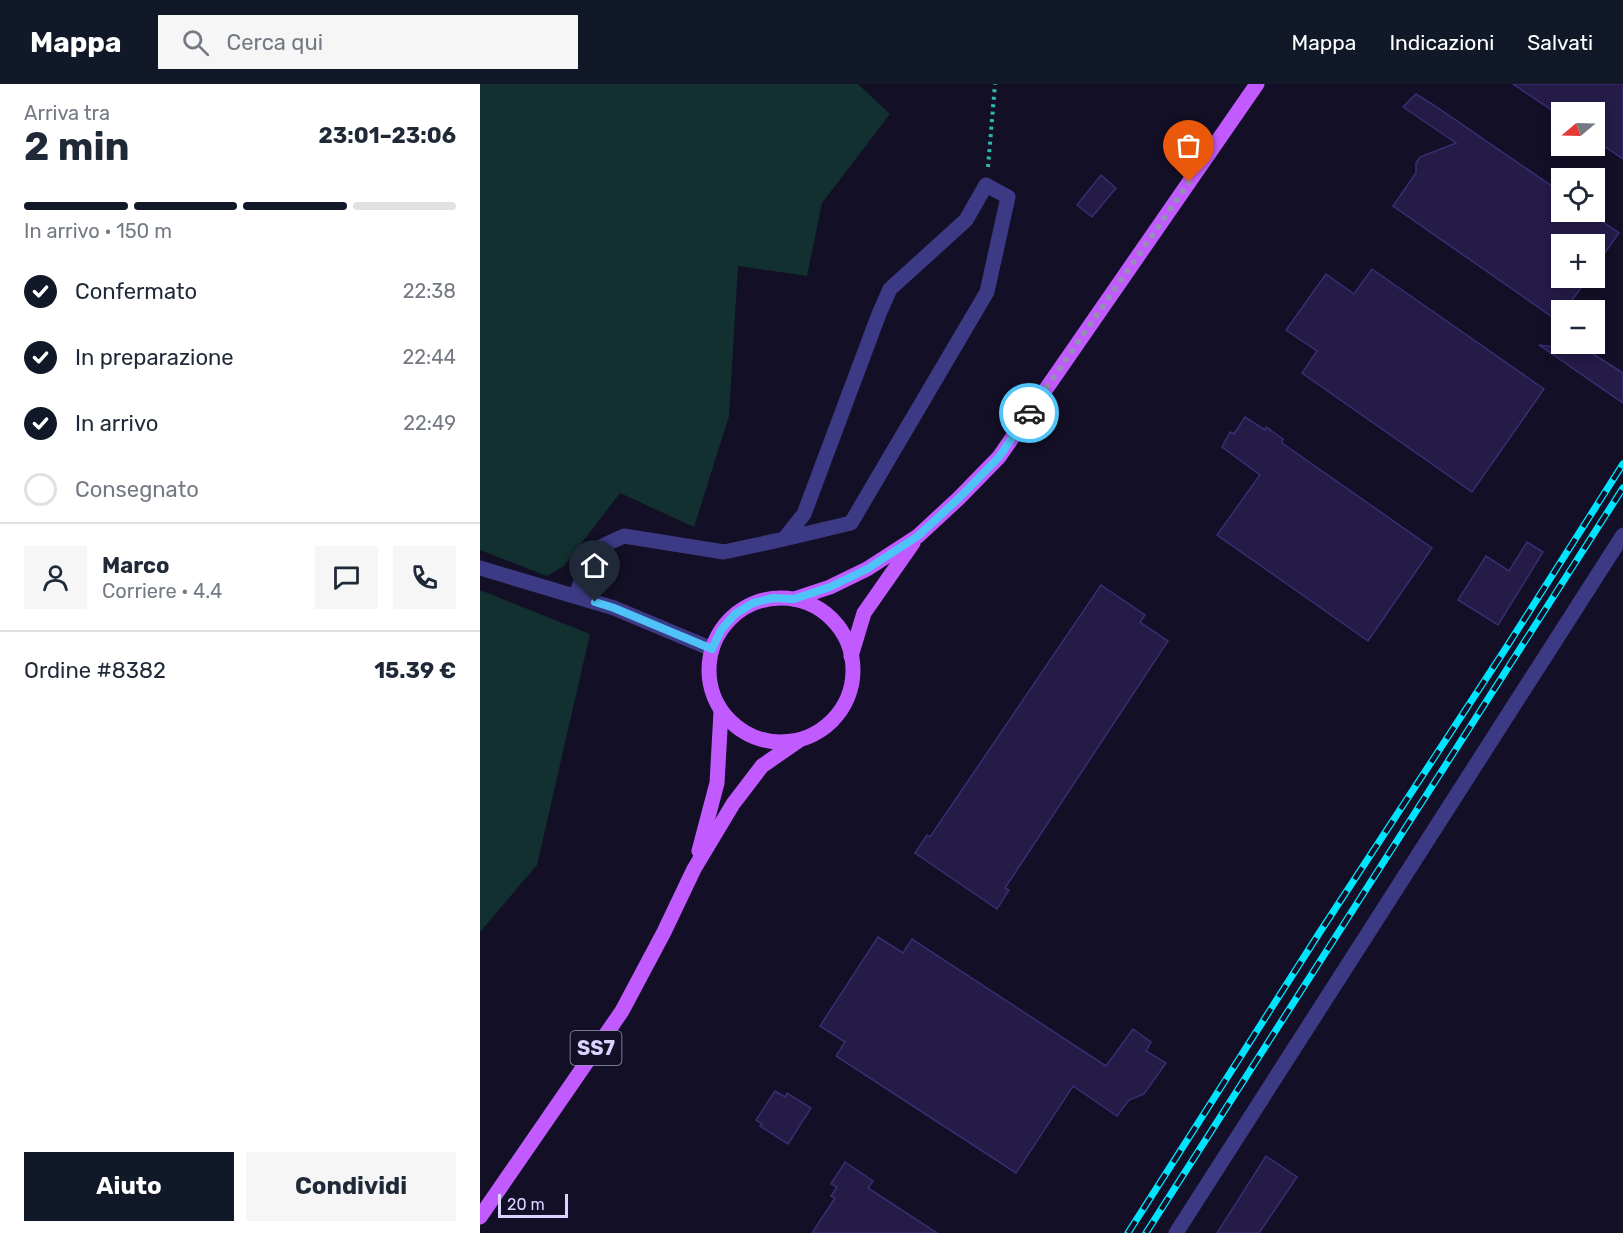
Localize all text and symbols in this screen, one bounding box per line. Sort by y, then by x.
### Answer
search box [158,15,578,69]
text: Mappa [30,26,122,59]
icon: search [179,26,212,59]
text: Cerca qui [227,29,323,56]
text: Mappa [1291,30,1356,55]
text: Indicazioni [1389,30,1494,55]
text: Salvati [1527,30,1593,55]
text: Arriva tra [24,101,110,125]
north arrow [1551,102,1605,156]
map controls [1551,102,1605,354]
pin [1163,120,1214,182]
text: 23:01–23:06 [318,122,456,149]
text: 2 min [24,124,130,170]
icon: bag [1172,129,1205,162]
button: locate [1551,168,1605,222]
text: In arrivo · 150 m [24,219,172,243]
button: + [1551,234,1605,288]
icon: check [24,275,57,308]
text: Confermato [75,278,197,305]
text: 22:38 [403,279,456,303]
button: − [1551,300,1605,354]
icon: check [24,341,57,374]
text: In preparazione [75,344,234,371]
text: 22:44 [403,345,456,369]
courier [999,383,1059,443]
icon: car [1013,397,1046,430]
icon: check [24,407,57,440]
text: In arrivo [75,410,158,437]
text: 22:49 [403,411,456,435]
text: Consegnato [75,476,199,503]
pin [569,540,620,602]
button: person [24,546,87,609]
button: chat [315,546,378,609]
button: phone [393,546,456,609]
icon: home [578,549,611,582]
text: Marco [102,552,170,579]
text: Corriere · 4.4 [102,579,222,603]
text: Ordine #8382 [24,657,166,684]
text: 15.39 € [374,657,456,684]
road number: SS7 [570,1031,622,1065]
button: Aiuto [24,1152,234,1221]
button: Condividi [246,1152,456,1221]
scale bar [498,1191,568,1218]
text: 20 m [507,1195,545,1214]

